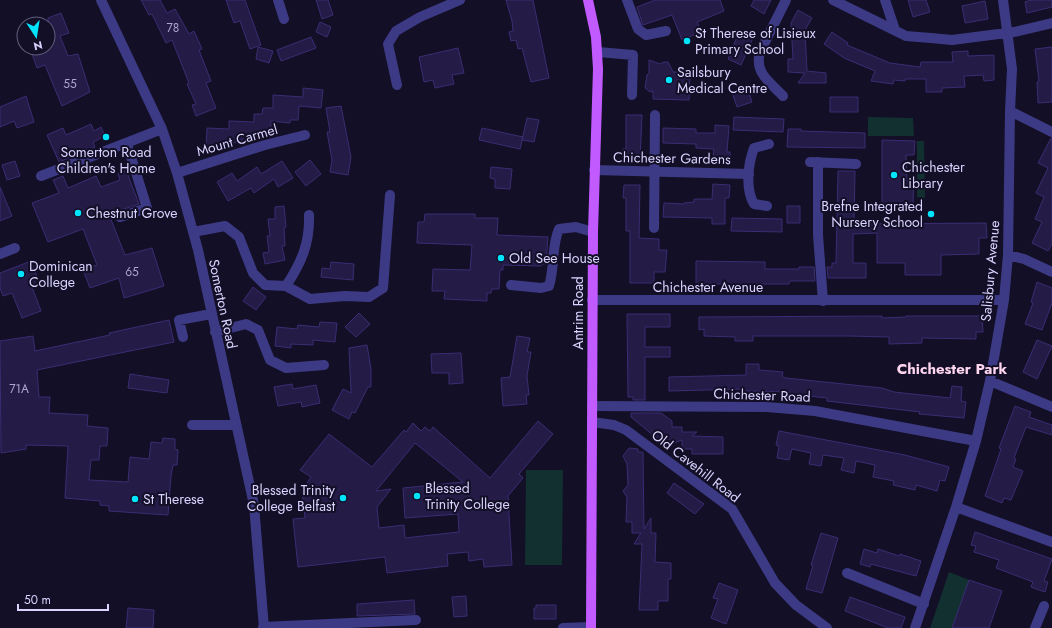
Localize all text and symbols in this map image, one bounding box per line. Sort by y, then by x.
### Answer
north arrow [16,16,56,56]
house number: 78 [167,19,179,37]
place label: St Therese of Lisieux Primary School [695,23,816,59]
marker: St Therese of Lisieux Primary School [682,36,692,46]
text: N [32,37,44,55]
place label: Sailsbury Medical Centre [677,62,767,98]
house number: 55 [63,75,77,93]
marker: Sailsbury Medical Centre [664,75,674,85]
street label: Mount Carmel [194,119,280,161]
marker: Somerton Road Children's Home [101,132,111,142]
place label: Somerton Road Children's Home [57,142,155,178]
street label: Chichester Gardens [613,147,731,169]
place label: Chichester Library [902,157,965,193]
marker: Chichester Library [889,170,899,180]
place label: Brefne Integrated Nursery School [821,196,923,232]
place label: Chestnut Grove [86,203,177,223]
marker: Chestnut Grove [73,208,83,218]
marker: Brefne Integrated Nursery School [926,209,936,219]
street label: Salisbury Avenue [976,220,1004,322]
place label: Old See House [509,248,600,268]
marker: Old See House [496,253,506,263]
place label: Dominican College [29,256,93,292]
street label: Somerton Road [204,257,242,351]
house number: 65 [125,263,139,281]
marker: Dominican College [16,269,26,279]
street label: Antrim Road [568,276,588,350]
street label: Chichester Avenue [653,277,763,297]
district label: Chichester Park [897,358,1008,380]
house number: 71A [9,380,29,398]
street label: Chichester Road [713,383,811,407]
street label: Old Cavehill Road [647,425,745,507]
place label: Blessed Trinity College [425,478,510,514]
place label: Blessed Trinity College Belfast [247,480,336,516]
place label: St Therese [143,489,204,509]
marker: Blessed Trinity College [412,491,422,501]
marker: Blessed Trinity College Belfast [338,493,348,503]
marker: St Therese [130,494,140,504]
scale bar [18,586,108,612]
text: 50 m [24,591,51,609]

